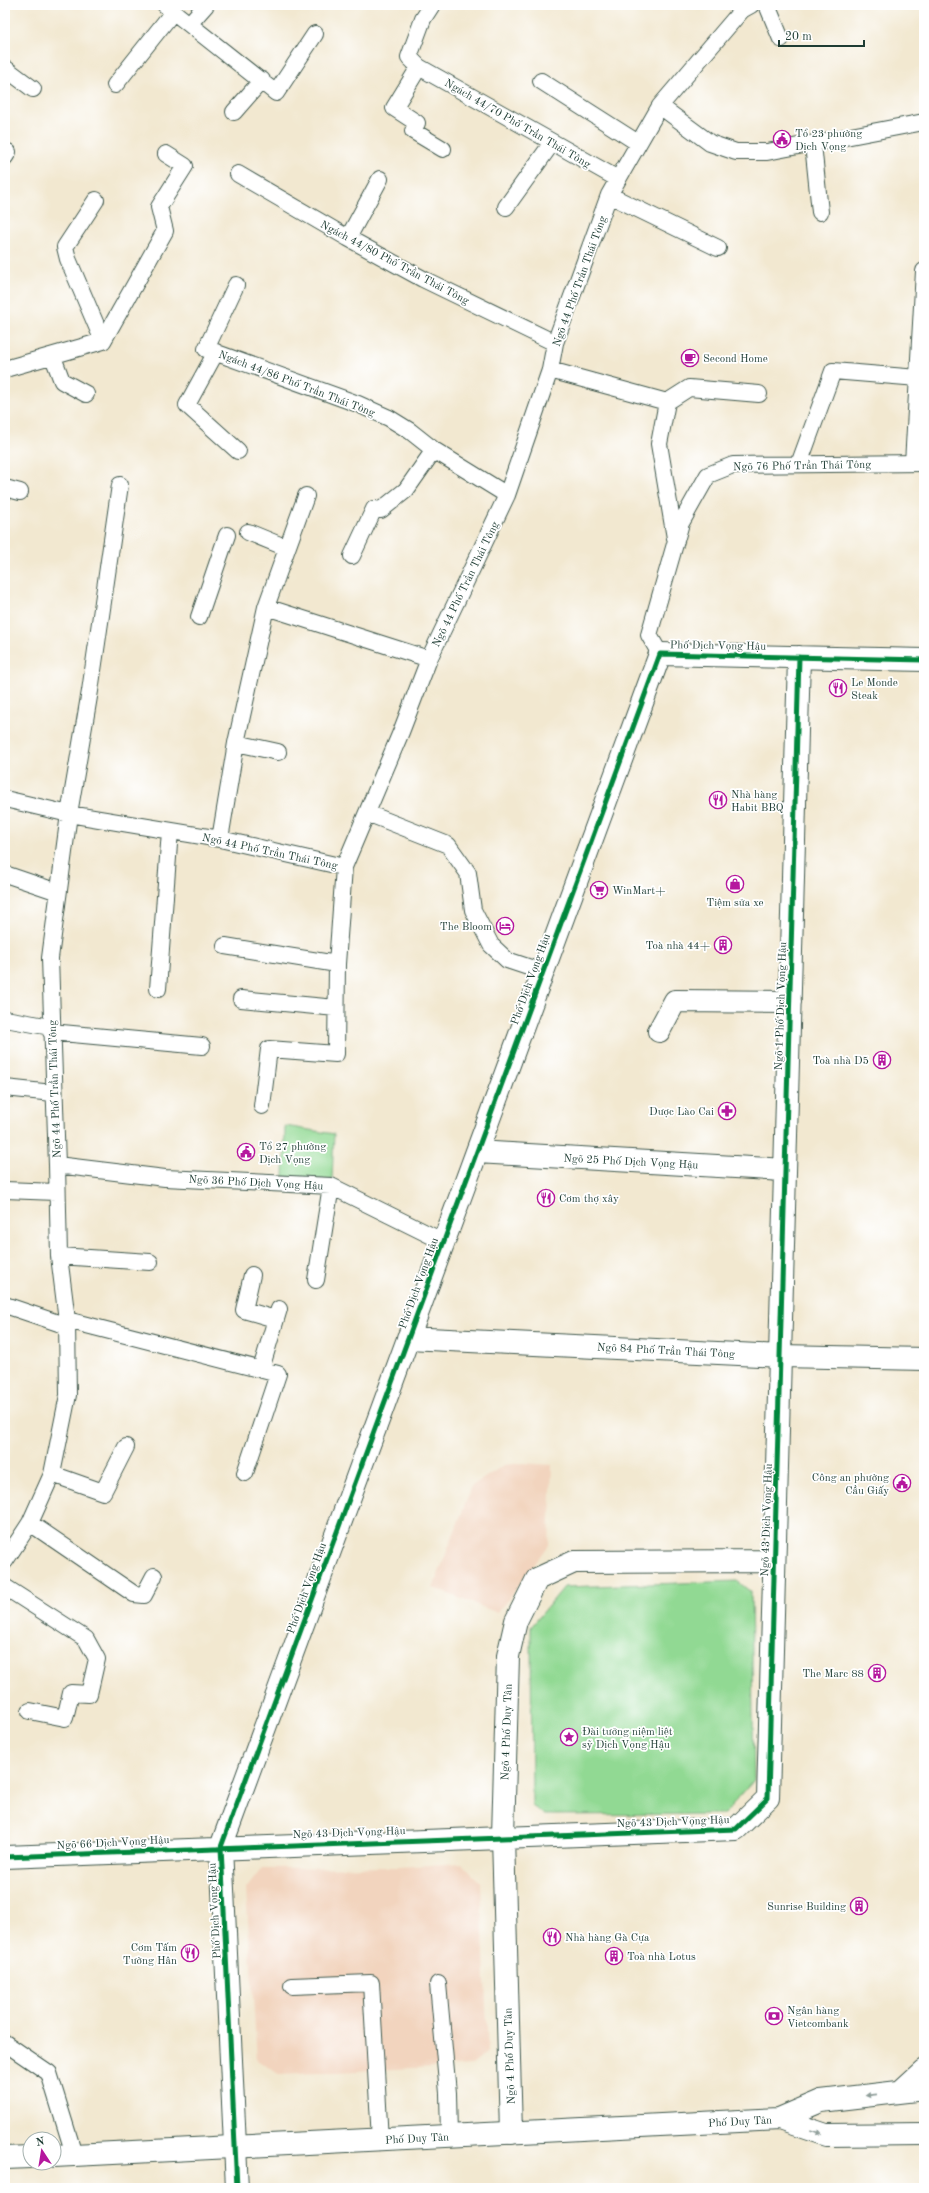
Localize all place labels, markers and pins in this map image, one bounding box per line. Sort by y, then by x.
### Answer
place label: Tổ 23 phường Dịch Vọng [795,128,862,153]
public building icon: Tổ 23 phường Dịch Vọng [772,129,792,149]
cafe icon: Second Home [680,348,700,368]
place label: Second Home [703,354,768,365]
restaurant icon: Le Monde Steak [828,678,848,698]
place label: Le Monde Steak [851,678,898,702]
restaurant icon: Nhà hàng Habit BBQ [708,790,728,810]
place label: Nhà hàng Habit BBQ [731,790,784,814]
shop icon: Tiệm sửa xe [725,874,745,894]
supermarket icon: WinMart+ [589,880,609,900]
place label: WinMart+ [612,886,666,897]
place label: Tiệm sửa xe [706,898,764,909]
hotel icon: The Bloom [495,916,515,936]
place label: The Bloom [440,922,492,933]
building icon: Toà nhà 44+ [713,935,733,955]
place label: Toà nhà 44+ [645,941,710,952]
building icon: Toà nhà D5 [872,1050,892,1070]
place label: Toà nhà D5 [813,1056,869,1067]
pharmacy icon: Dược Lào Cai [717,1101,737,1121]
place label: Dược Lào Cai [649,1107,714,1118]
place label: Tổ 27 phường Dịch Vọng [259,1141,326,1166]
public building icon: Tổ 27 phường Dịch Vọng [236,1142,256,1162]
restaurant icon: Cơm thợ xây [536,1188,556,1208]
place label: Cơm thợ xây [559,1194,619,1205]
place label: Công an phường Cầu Giấy [812,1473,889,1497]
public building icon: Công an phường Cầu Giấy [892,1473,912,1493]
building icon: The Marc 88 [867,1663,887,1683]
place label: The Marc 88 [802,1669,864,1680]
place icon: Đài tưởng niệm liệt sỹ Dịch Vọng Hậu [559,1727,579,1747]
place label: Đài tưởng niệm liệt sỹ Dịch Vọng Hậu [582,1727,673,1751]
building icon: Sunrise Building [849,1896,869,1916]
place label: Sunrise Building [767,1902,846,1913]
restaurant icon: Nhà hàng Gà Cựa [542,1927,562,1947]
place label: Nhà hàng Gà Cựa [565,1933,650,1944]
place label: Cơm Tấm Tường Hân [123,1942,177,1967]
restaurant icon: Cơm Tấm Tường Hân [180,1943,200,1963]
building icon: Toà nhà Lotus [604,1946,624,1966]
place label: Toà nhà Lotus [627,1952,696,1963]
bank icon: Ngân hàng Vietcombank [764,2006,784,2026]
place label: Ngân hàng Vietcombank [787,2006,849,2030]

